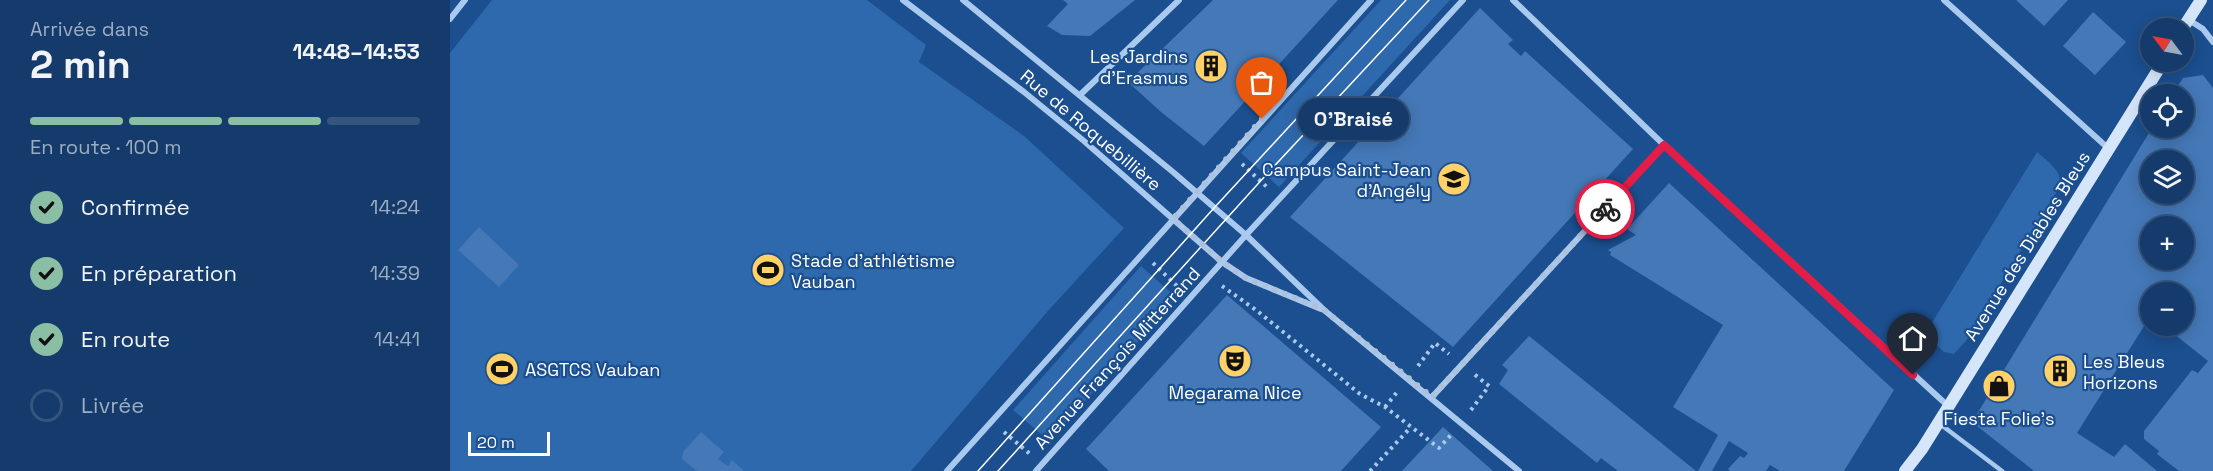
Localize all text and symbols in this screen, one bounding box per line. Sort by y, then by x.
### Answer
text: Arrivée dans [30,16,149,42]
north arrow [2140,18,2194,72]
map controls [2140,18,2194,336]
text: 14:48–14:53 [292,37,420,65]
text: 2 min [30,40,131,89]
place label: Les Jardins d'Erasmus [1090,45,1188,89]
building icon: Les Jardins d'Erasmus [1193,48,1229,84]
pin [1236,57,1287,119]
street label: Rue de Roquebillière [1016,64,1166,196]
icon: bag [1245,66,1278,99]
button: locate [2140,84,2194,138]
callout: O'Braisé [1298,98,1409,140]
text: O'Braisé [1314,106,1393,132]
text: En route · 100 m [30,134,181,160]
street label: Avenue des Diables Bleus [1959,147,2095,345]
button: layers [2140,150,2194,204]
place label: Campus Saint-Jean d'Angély [1262,158,1431,202]
school or university icon: Campus Saint-Jean d'Angély [1436,161,1472,197]
courier [1575,179,1635,239]
icon: check [30,191,63,224]
text: Confirmée [81,193,190,221]
icon: bike [1589,193,1622,226]
text: 14:24 [370,194,420,220]
button: + [2140,216,2194,270]
place label: Stade d'athlétisme Vauban [791,249,955,293]
sports icon: Stade d'athlétisme Vauban [750,252,786,288]
icon: check [30,257,63,290]
text: En préparation [81,259,237,287]
text: 14:39 [370,260,420,286]
street label: Avenue François Mitterrand [1029,262,1205,454]
button: − [2140,282,2194,336]
pin [1887,313,1938,375]
icon: home [1896,322,1929,355]
icon: check [30,323,63,356]
text: En route [81,325,170,353]
text: 14:41 [374,326,420,352]
theatre icon: Megarama Nice [1217,343,1253,379]
place label: Les Bleus Horizons [2083,350,2165,394]
sports icon: ASGTCS Vauban [484,351,520,387]
building icon: Les Bleus Horizons [2042,353,2078,389]
place label: ASGTCS Vauban [525,358,660,381]
shop icon: Fiesta Folie's [1981,368,2017,404]
place label: Megarama Nice [1168,381,1302,404]
text: Livrée [81,391,144,419]
place label: Fiesta Folie's [1944,407,2054,430]
scale bar [468,429,550,456]
text: 20 m [477,432,515,453]

